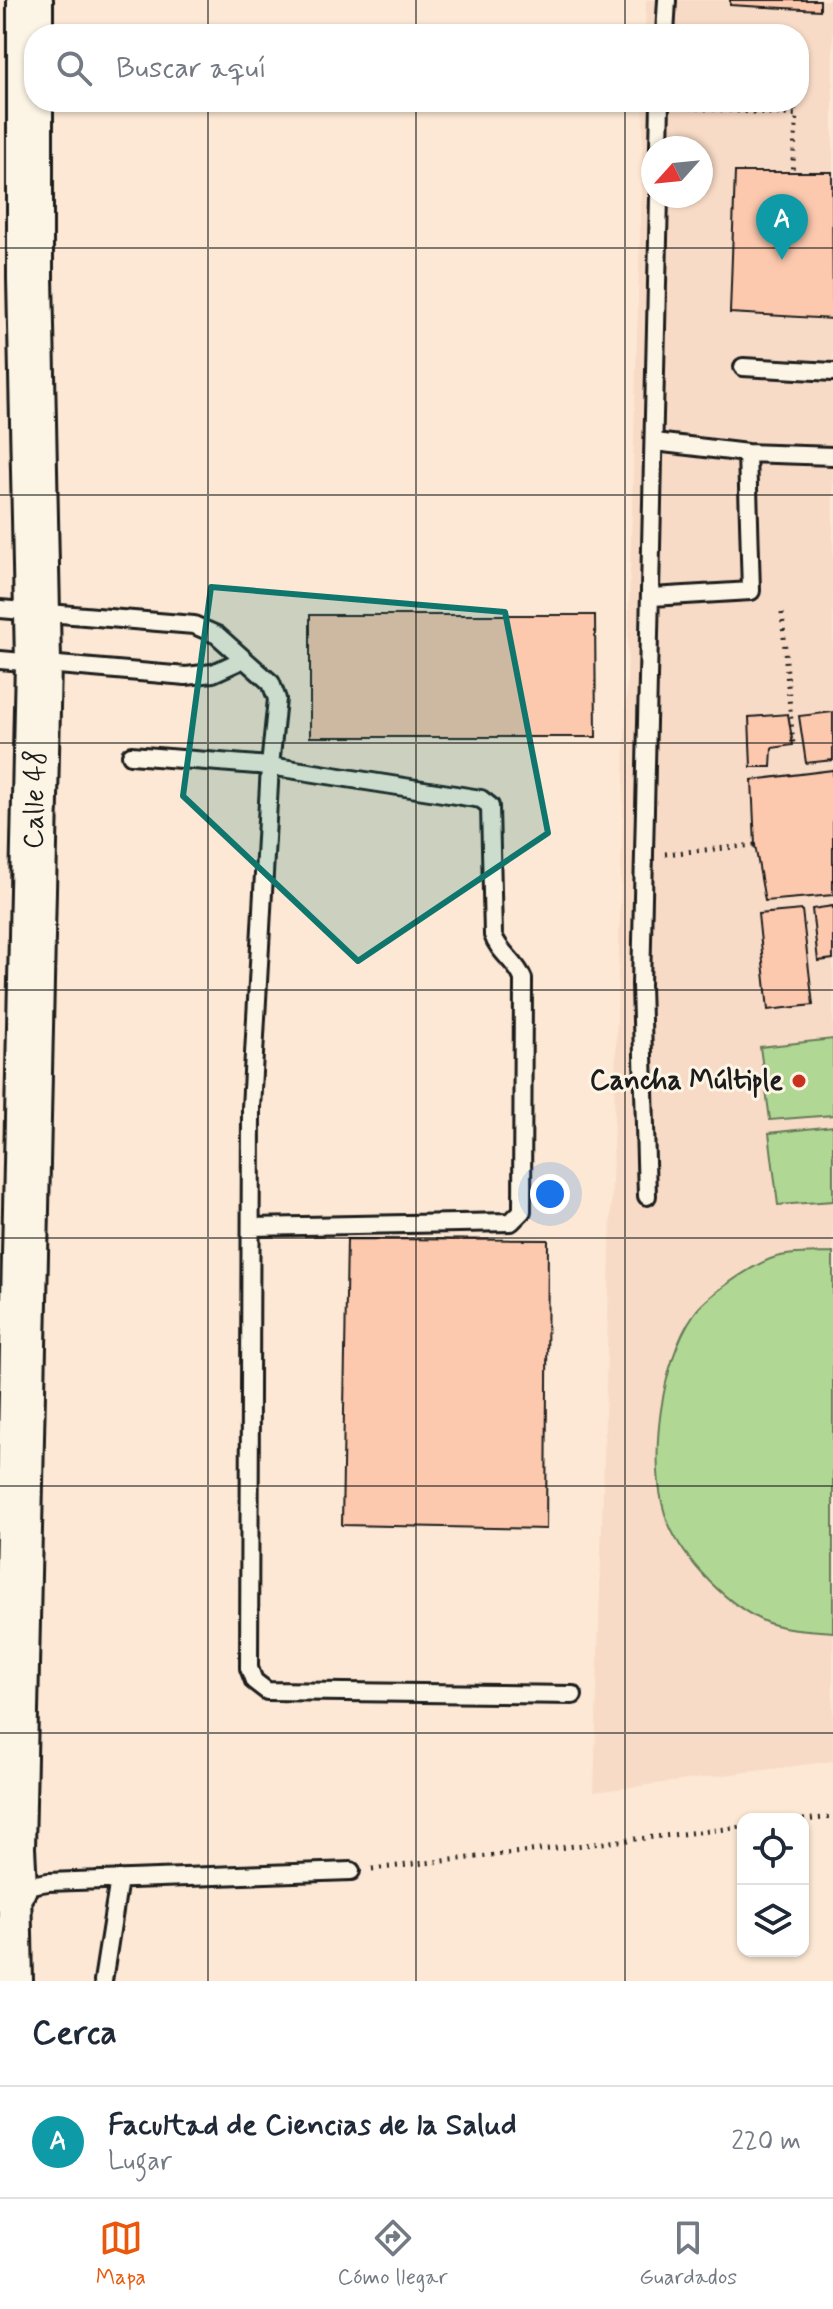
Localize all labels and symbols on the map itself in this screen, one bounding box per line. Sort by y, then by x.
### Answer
north arrow [641,136,713,208]
pin: A [756,194,808,260]
street label: Calle 48 [15,749,55,849]
place label: Cancha Múltiple [590,1063,783,1100]
marker: Cancha Múltiple [790,1072,808,1090]
your location [530,1174,570,1214]

